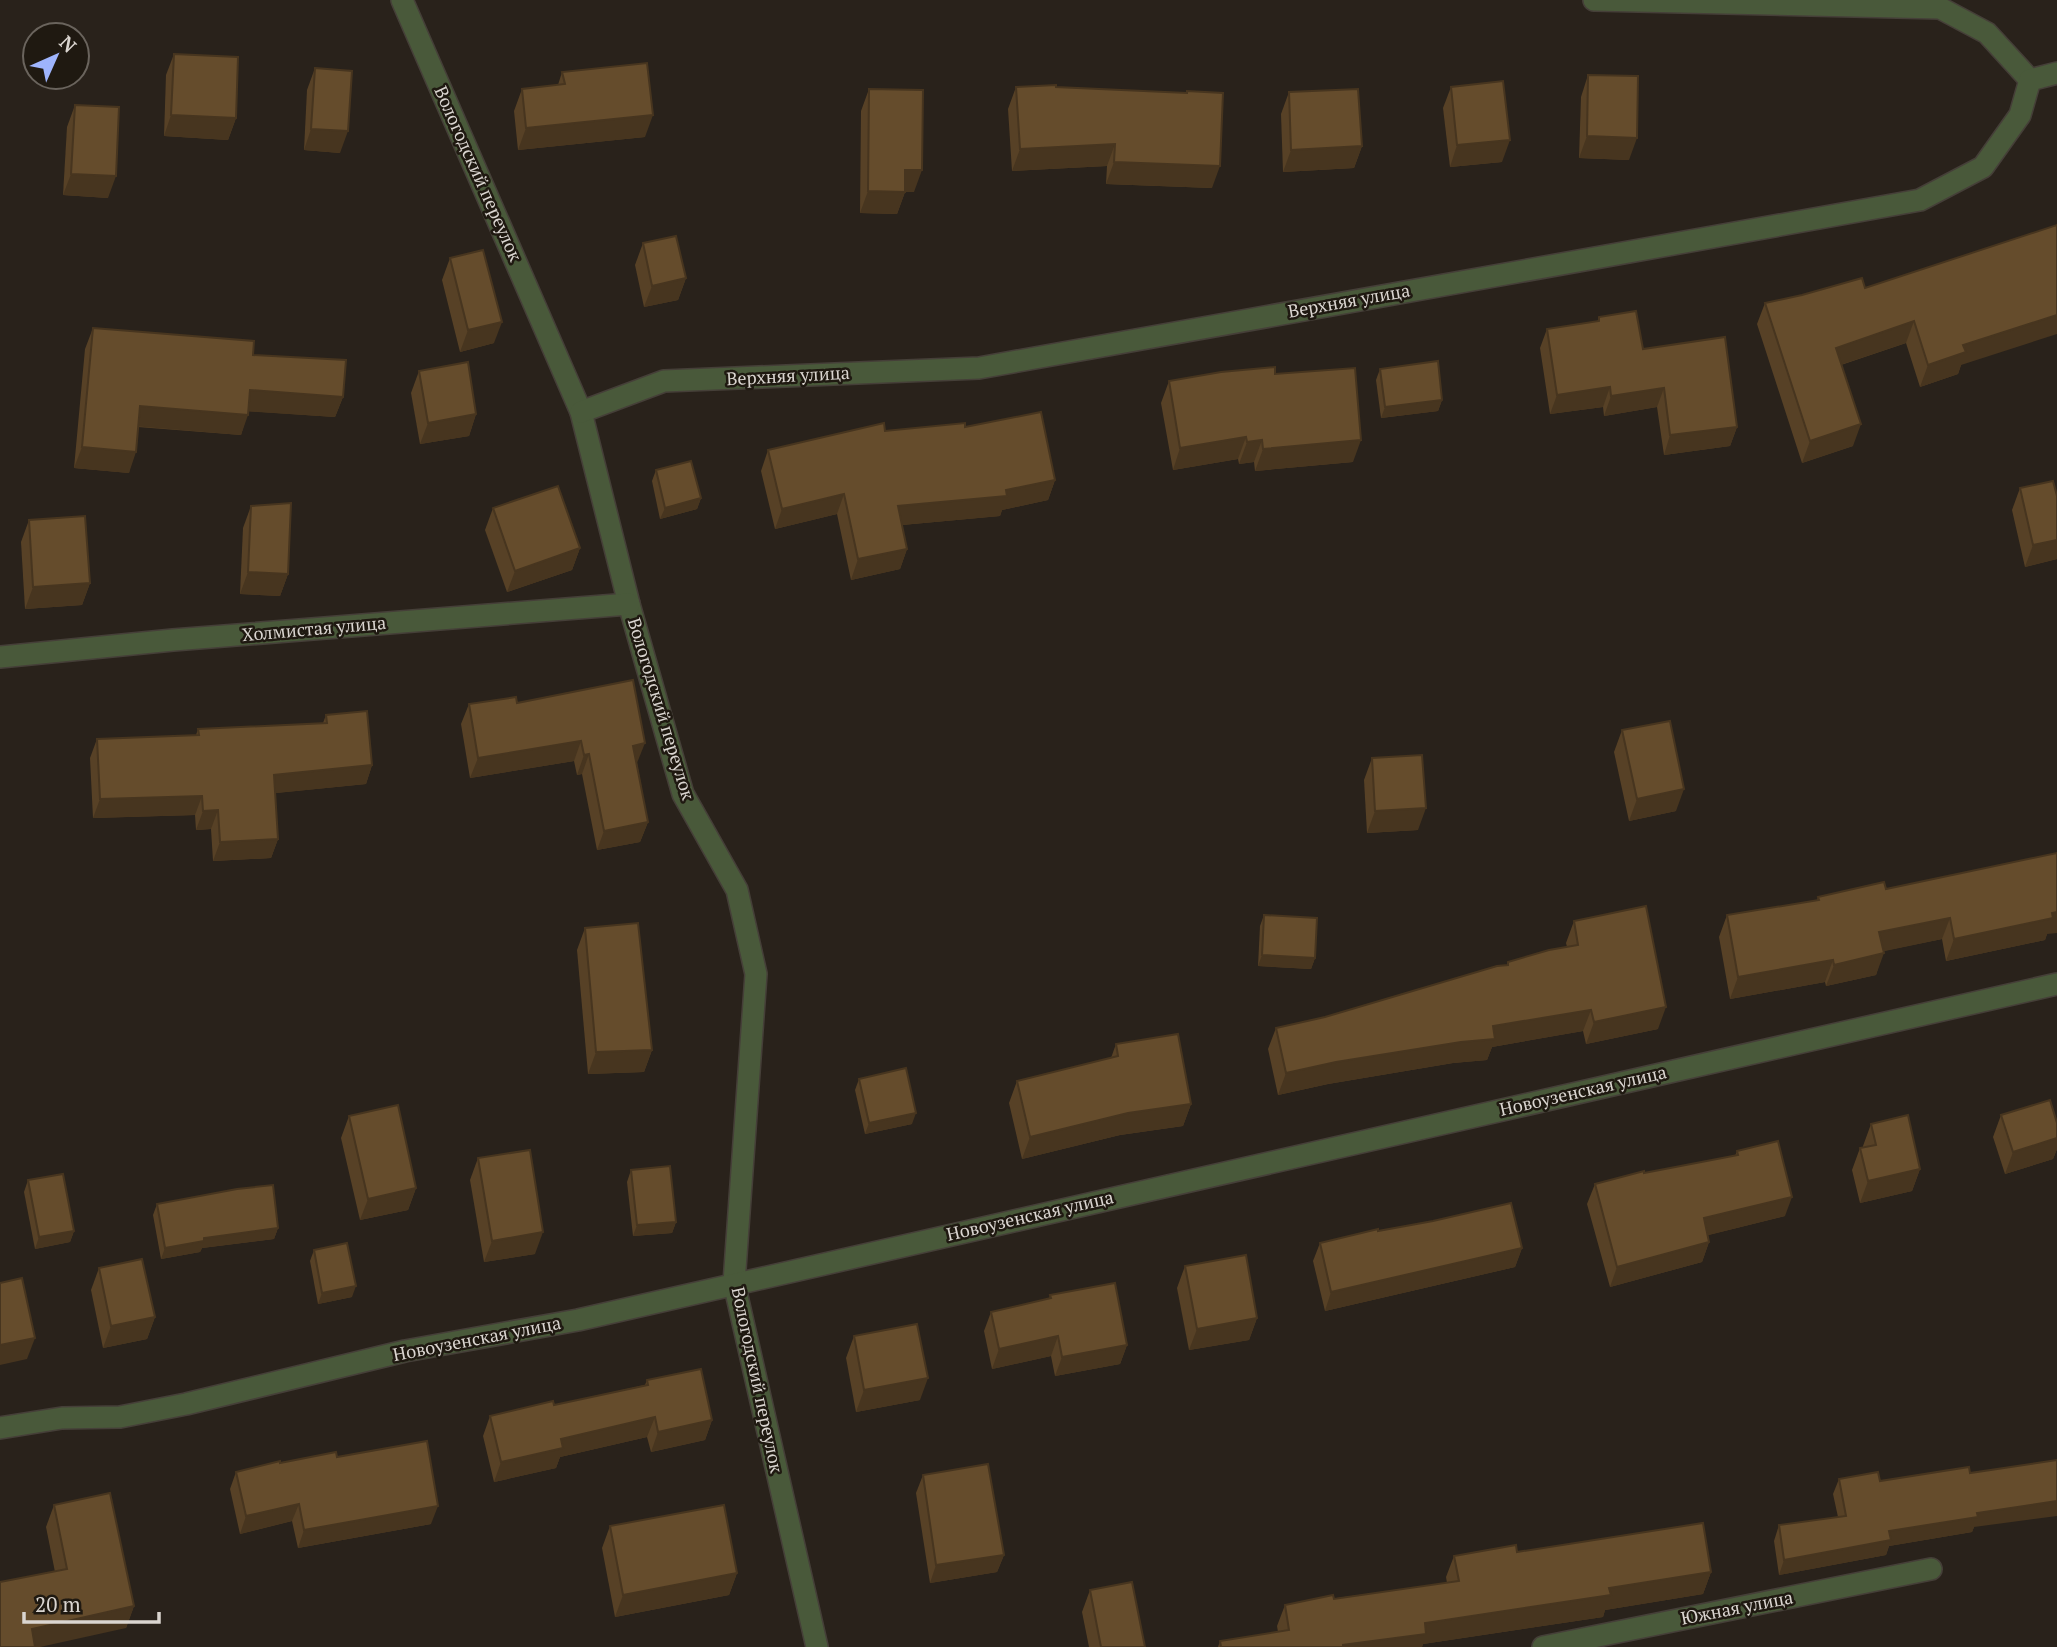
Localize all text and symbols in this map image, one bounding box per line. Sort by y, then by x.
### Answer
north arrow [21,21,91,91]
text: N [54,30,83,58]
street label: Вологодский переулок [429,82,529,265]
street label: Верхняя улица [1286,277,1412,323]
street label: Верхняя улица [726,360,850,390]
street label: Холмистая улица [241,610,387,646]
street label: Вологодский переулок [623,615,701,803]
street label: Новоузенская улица [1497,1059,1669,1121]
street label: Новоузенская улица [944,1184,1116,1246]
street label: Вологодский переулок [727,1285,789,1475]
street label: Новоузенская улица [391,1310,563,1366]
scale bar [24,1580,159,1624]
street label: Южная улица [1679,1584,1795,1630]
text: 20 m [35,1590,81,1618]

